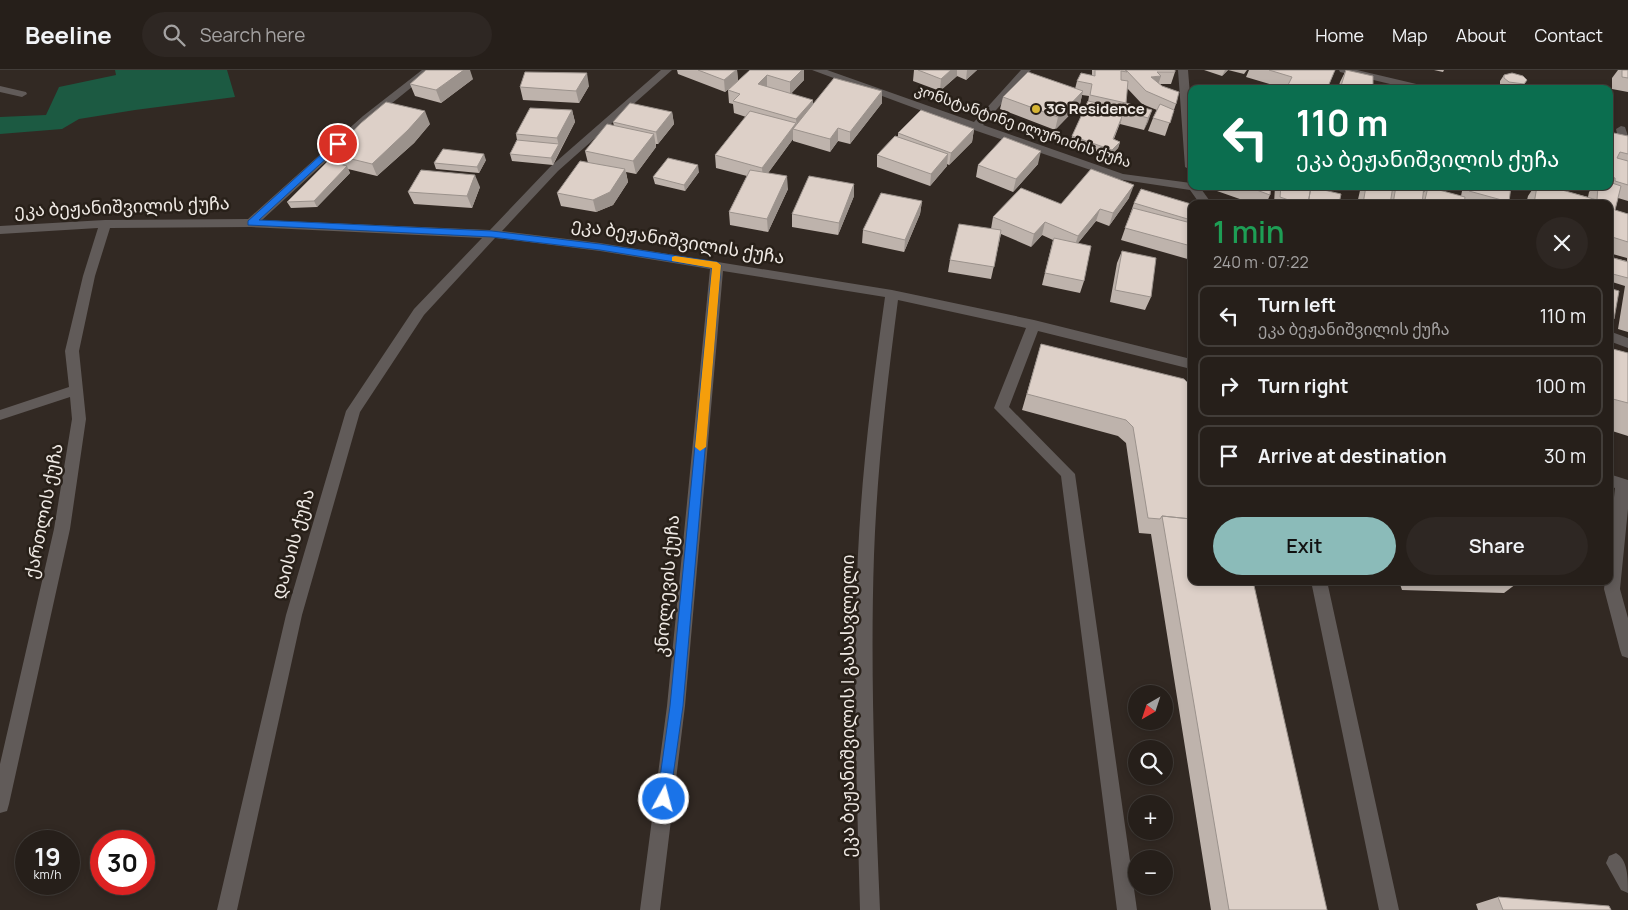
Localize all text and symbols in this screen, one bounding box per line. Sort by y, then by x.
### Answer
search box [142,12,492,57]
text: Beeline [25,18,112,51]
icon: search [160,21,188,49]
text: Search here [200,22,305,48]
text: Home [1315,23,1364,47]
text: Map [1392,23,1428,47]
text: About [1456,23,1506,47]
text: Contact [1534,23,1603,47]
street label: კონსტანტინე ილურიძის ქუჩა [912,79,1134,173]
place label: 3G Residence [1046,98,1145,119]
text: 110 m [1296,99,1388,147]
marker: 3G Residence [1030,103,1042,115]
icon: left [1213,105,1278,170]
pin [317,123,359,165]
icon: arrive [324,130,352,158]
text: ეკა ბეჟანიშვილის ქუჩა [1296,144,1559,174]
street label: ეკა ბეჟანიშვილის ქუჩა [14,190,230,222]
street label: ეკა ბეჟანიშვილის ქუჩა [570,211,786,269]
text: 1 min [1213,211,1285,252]
button: close [1536,217,1588,269]
text: 240 m · 07:22 [1213,251,1309,273]
text: Turn left [1258,292,1336,318]
icon: left [1215,302,1243,330]
text: 110 m [1540,303,1586,329]
text: ეკა ბეჟანიშვილის ქუჩა [1258,318,1450,340]
icon: right [1215,372,1243,400]
text: Turn right [1258,373,1348,399]
text: 100 m [1535,373,1586,399]
street label: ქართლის ქუჩა [18,441,68,580]
icon: arrive [1215,442,1243,470]
text: Arrive at destination [1258,443,1447,469]
text: 30 m [1544,443,1586,469]
street label: დაისის ქუჩა [265,486,319,602]
street label: კნოლევის ქუჩა [648,514,684,658]
button: Exit [1213,517,1396,575]
button: Share [1406,517,1588,575]
street label: ეკა ბეჟანიშვილის I გასასვლელი [835,555,859,857]
north arrow [1128,685,1172,730]
map controls [1128,685,1173,895]
button: search [1128,740,1173,785]
position arrow [637,772,689,824]
button: + [1128,795,1173,840]
speed limit sign: 30 [90,830,155,895]
text: 19 [34,839,61,874]
button: − [1128,850,1173,895]
text: km/h [34,866,61,883]

